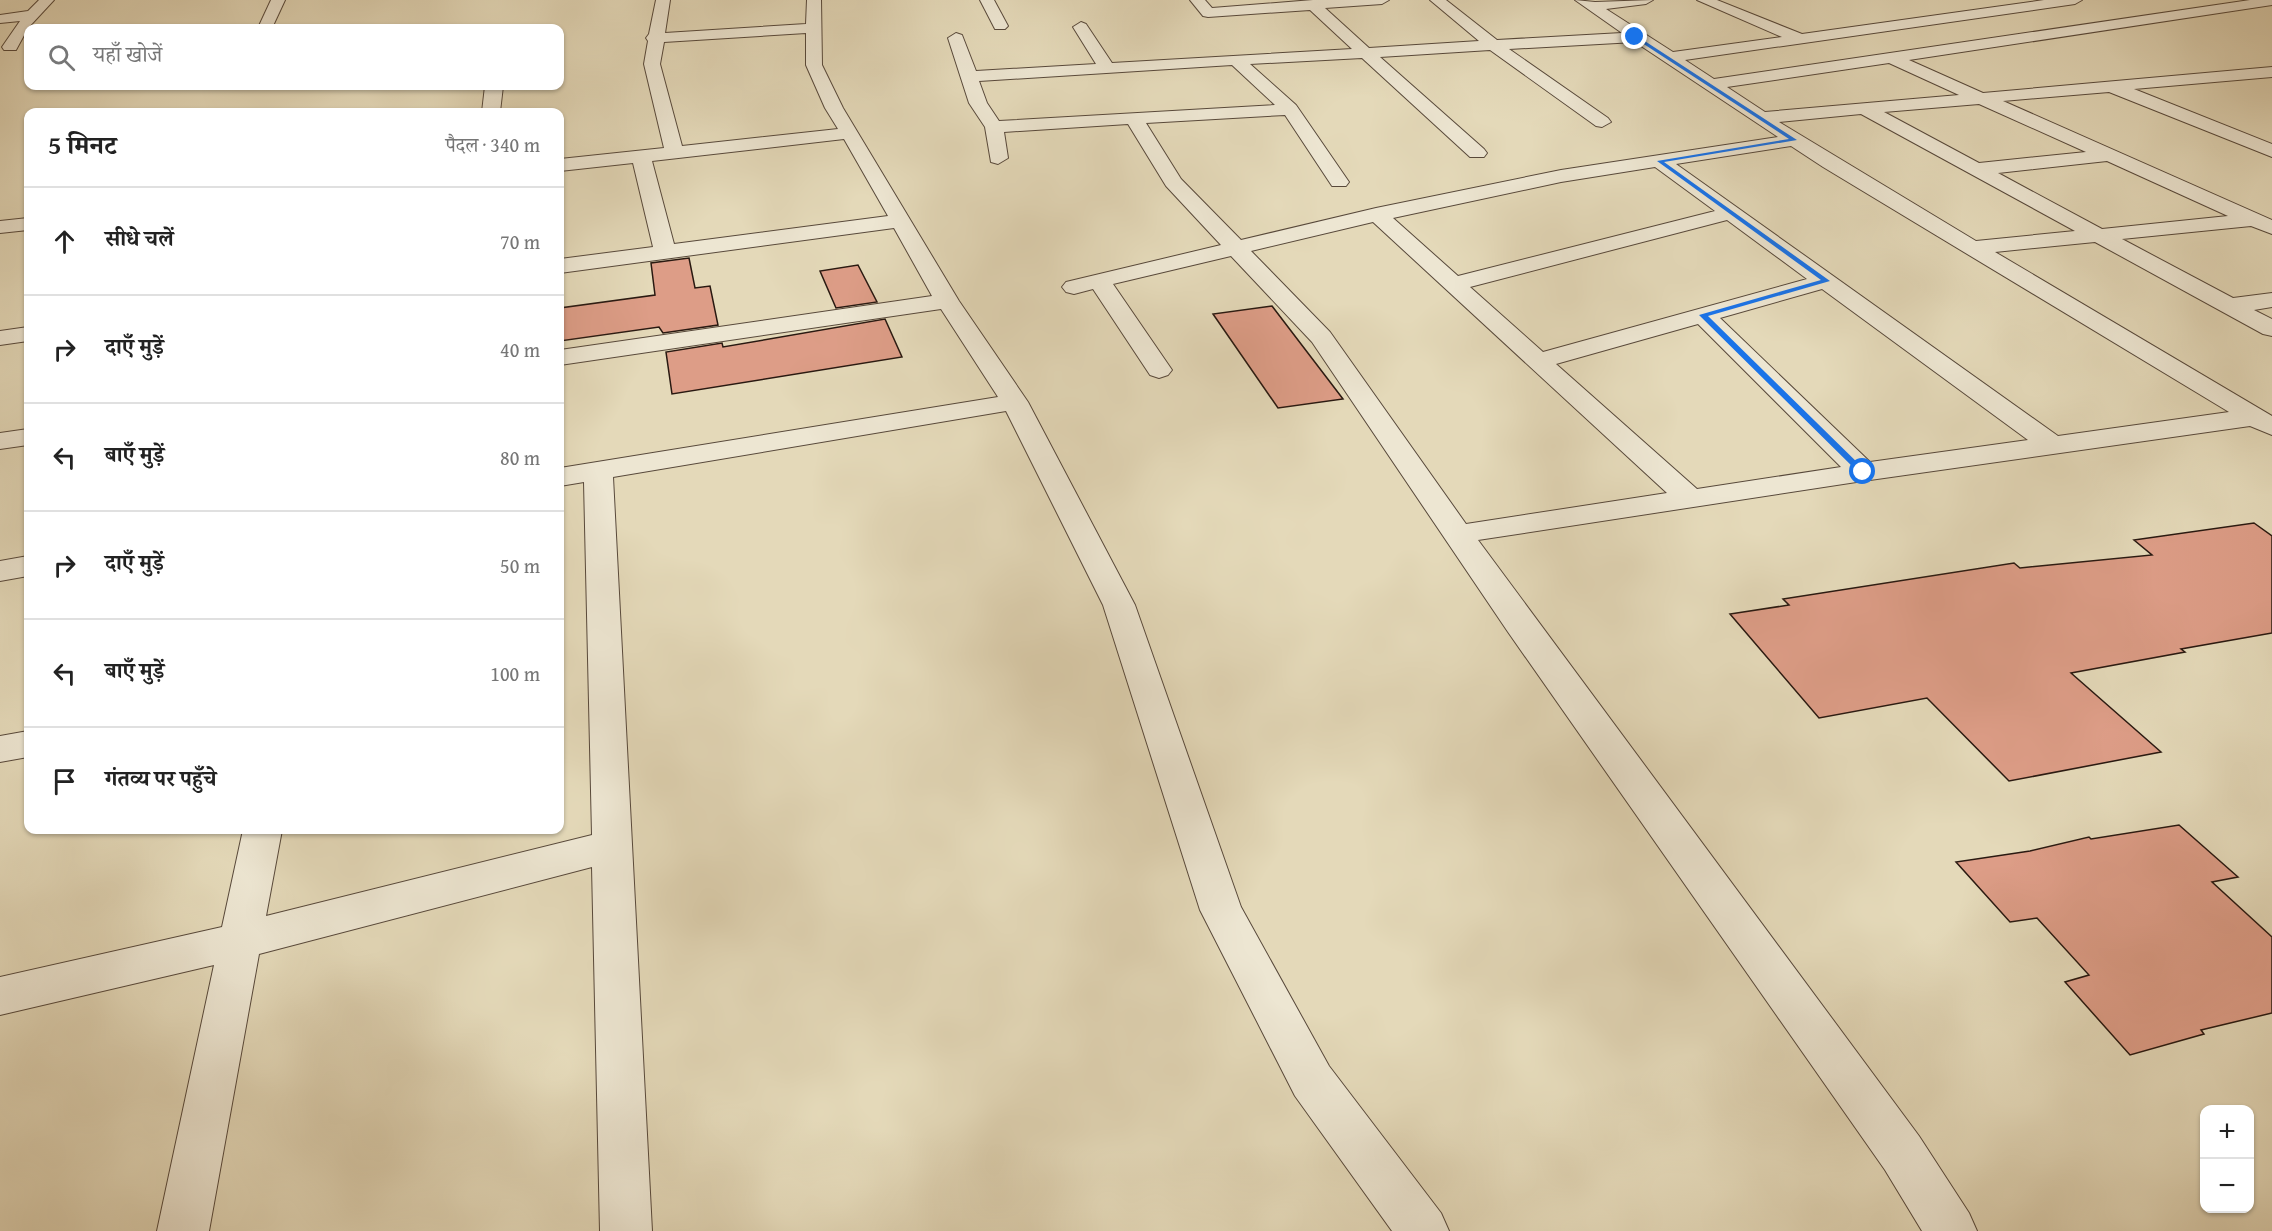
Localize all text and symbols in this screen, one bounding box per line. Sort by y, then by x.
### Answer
route end [1621,23,1647,49]
search box [24,24,564,90]
text: यहाँ खोजें [93,38,162,70]
icon: search [45,41,78,74]
text: 5 मिनट [48,125,116,164]
text: पैदल · 340 m [446,130,540,159]
text: सीधे चलें [105,222,174,254]
icon: ahead [48,225,81,258]
text: 70 m [500,227,540,256]
text: दाएँ मुड़ें [105,330,164,362]
icon: right [48,333,81,366]
text: 40 m [500,335,540,364]
text: बाएँ मुड़ें [105,438,164,470]
icon: left [48,441,81,474]
text: 80 m [500,443,540,472]
route start [1849,458,1875,484]
text: दाएँ मुड़ें [105,546,164,578]
icon: right [48,549,81,582]
text: 50 m [500,551,540,580]
text: बाएँ मुड़ें [105,654,164,686]
icon: left [48,657,81,690]
text: 100 m [490,659,540,688]
text: गंतव्य पर पहुँचे [105,762,216,794]
icon: arrive [48,765,81,798]
map controls [2200,1105,2254,1213]
button: + [2200,1105,2254,1159]
button: − [2200,1159,2254,1213]

